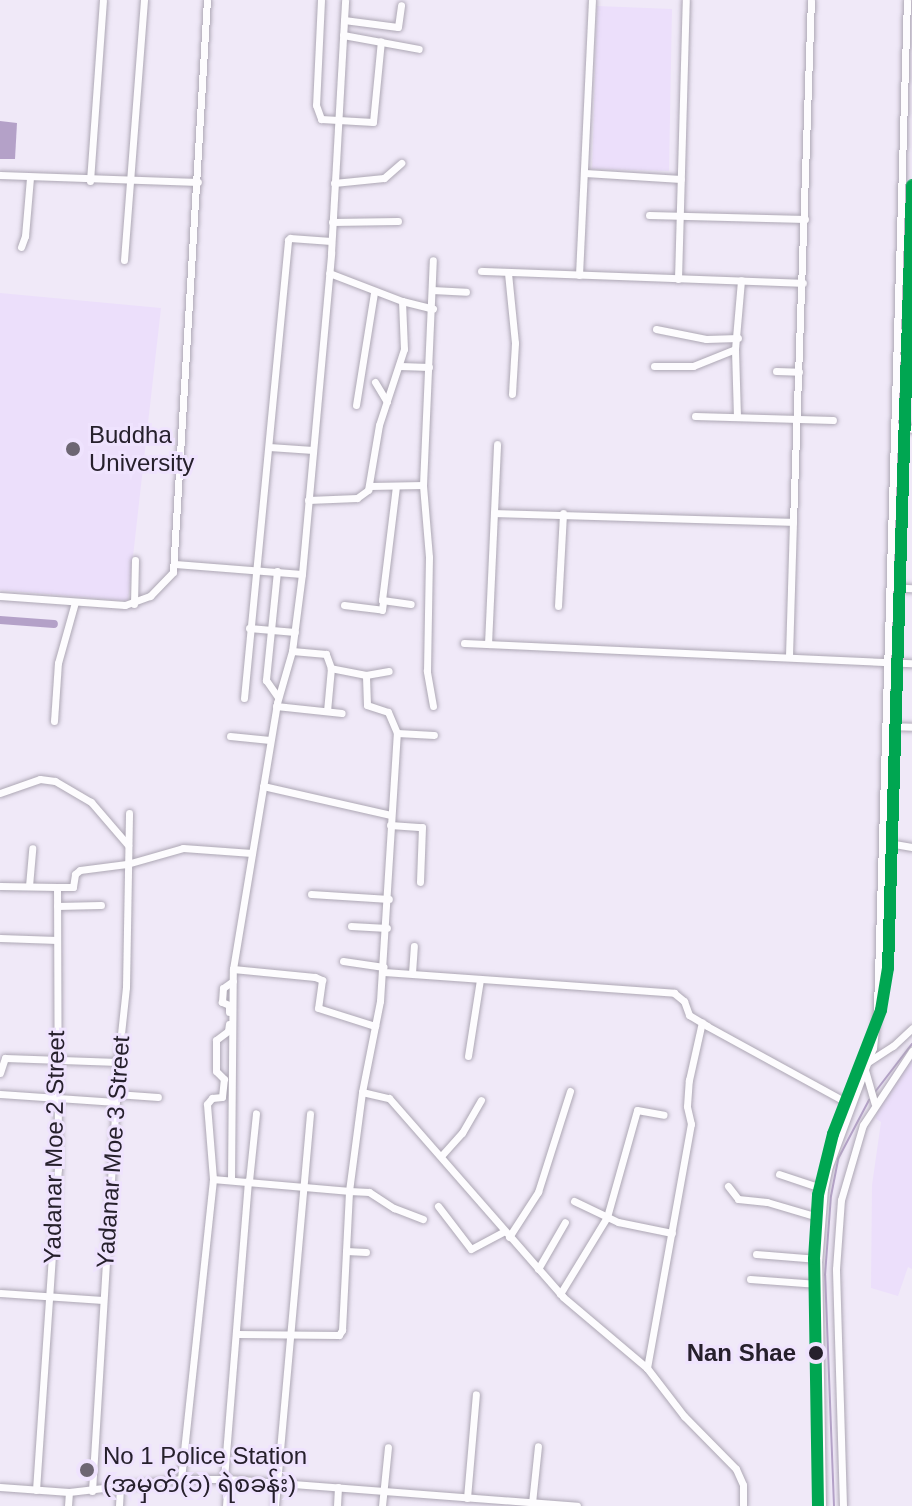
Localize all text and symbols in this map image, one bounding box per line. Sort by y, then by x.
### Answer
place label: Buddha University [89,421,194,477]
marker: Buddha University [64,440,82,458]
street label: Yadanar Moe 2 Street [38,1030,70,1264]
street label: Yadanar Moe 3 Street [91,1035,135,1269]
place label: Nan Shae [687,1339,796,1367]
marker: Nan Shae [803,1340,829,1366]
place label: No 1 Police Station (အမှတ်(၁) ရဲစခန်း) [103,1442,307,1498]
marker: No 1 Police Station (အမှတ်(၁) ရဲစခန်း) [78,1461,96,1479]

